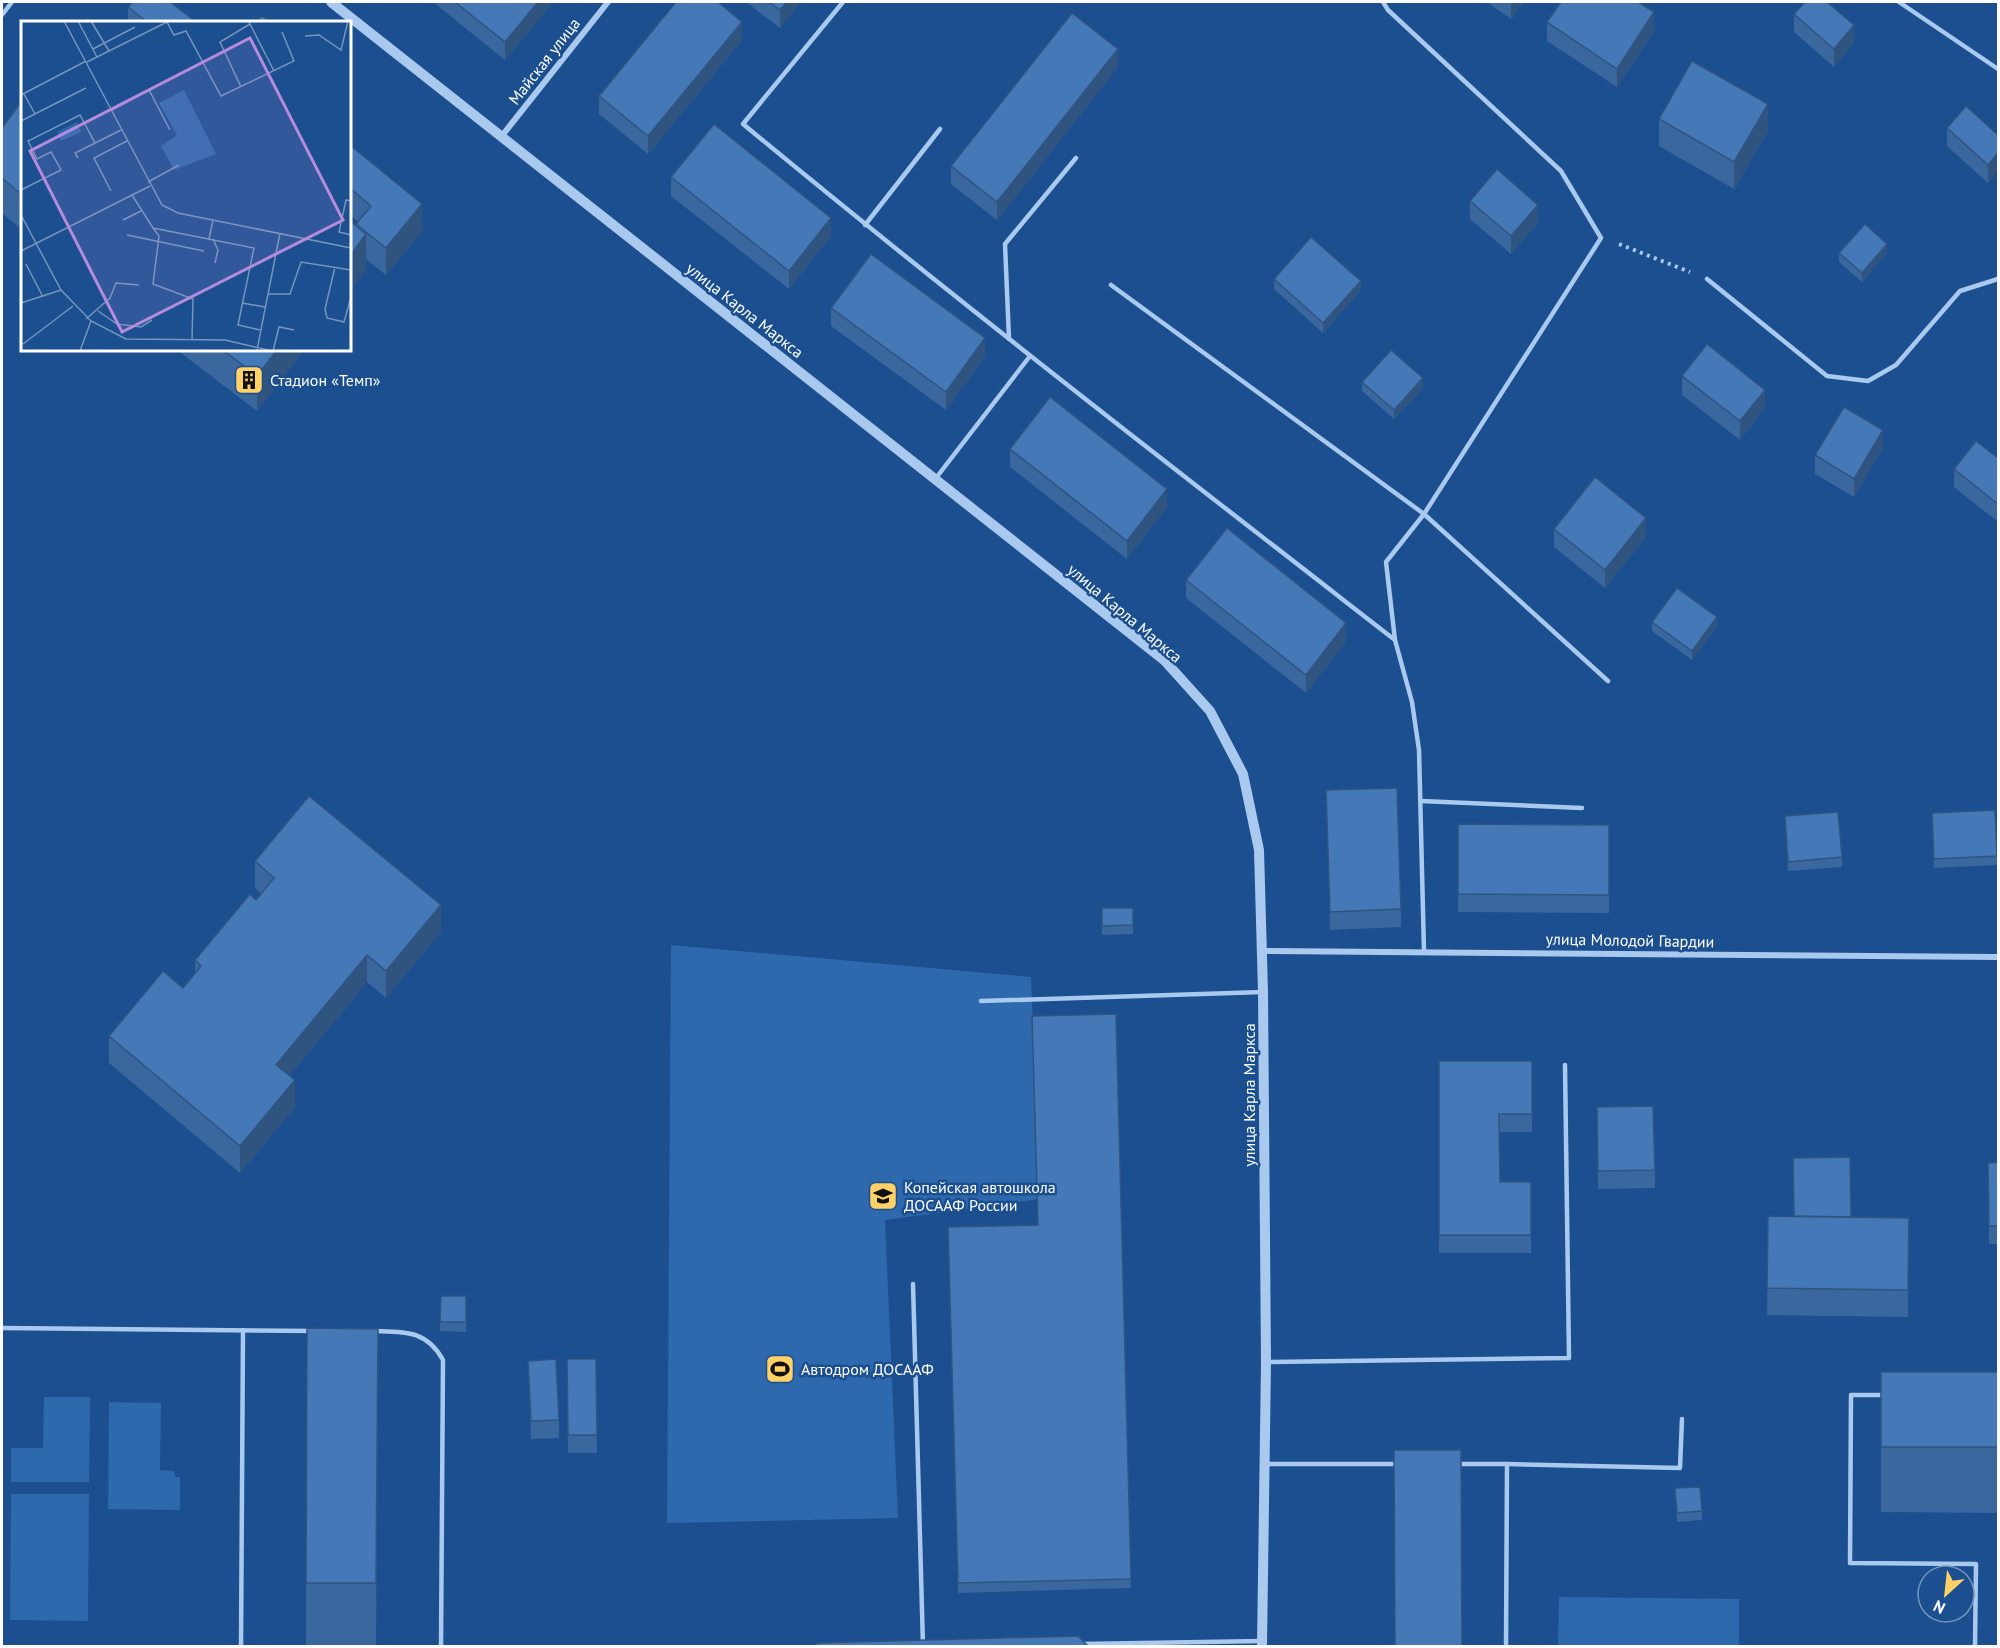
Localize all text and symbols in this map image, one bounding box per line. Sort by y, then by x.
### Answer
street label: Майская улица [504,14,584,108]
inset map [21,21,351,351]
street label: улица Карла Маркса [682,258,808,362]
building icon: Стадион «Темп» [233,364,265,396]
place label: Стадион «Темп» [270,370,381,390]
street label: улица Карла Маркса [1064,559,1186,667]
street label: улица Молодой Гвардии [1545,929,1715,951]
street label: улица Карла Маркса [1239,1023,1259,1167]
place label: Копейская автошкола ДОСААФ России [904,1177,1056,1215]
school or university icon: Копейская автошкола ДОСААФ России [867,1180,899,1212]
sports icon: Автодром ДОСААФ [764,1353,796,1385]
place label: Автодром ДОСААФ [801,1359,934,1379]
north arrow [1916,1564,1976,1624]
text: N [1930,1596,1948,1619]

